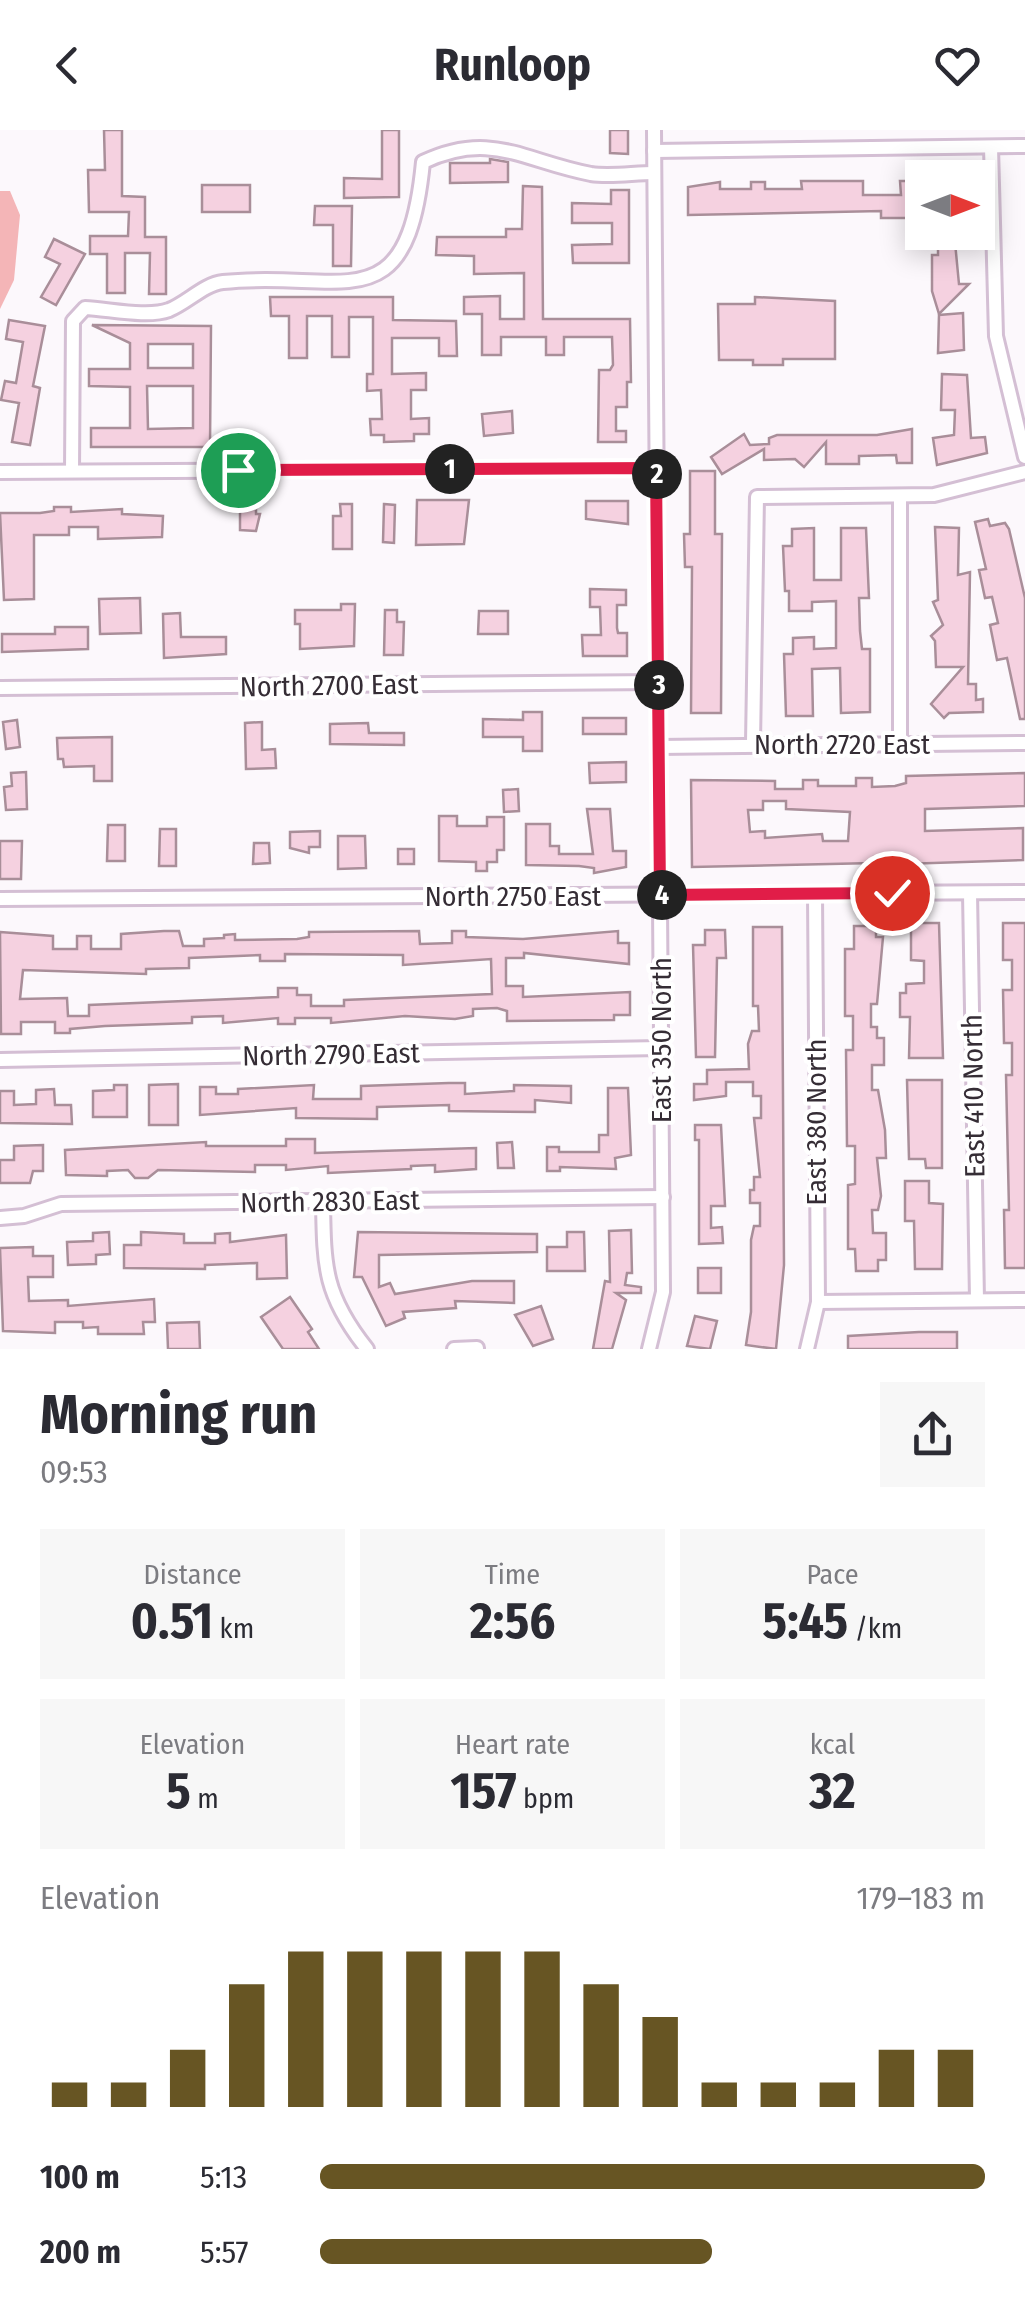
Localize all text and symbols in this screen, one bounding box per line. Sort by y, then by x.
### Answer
icon: back [40,38,95,93]
text: Runloop [434,38,591,92]
icon: heart [930,38,985,93]
north arrow [905,160,995,250]
map controls [905,160,995,250]
pin [196,428,281,513]
icon: arrive [211,443,266,498]
pin: 1 [425,444,475,494]
pin: 2 [632,449,682,499]
text: 1 [444,452,456,485]
text: 2 [651,457,663,490]
pin: 3 [634,660,684,710]
street label: North 2700 East [240,667,419,704]
text: 3 [652,668,666,701]
street label: North 2720 East [754,728,931,761]
pin [850,851,935,936]
icon: check [865,866,920,921]
pin: 4 [637,870,687,920]
text: 4 [655,878,669,911]
street label: North 2750 East [425,880,602,913]
street label: East 350 North [645,957,678,1123]
street label: East 410 North [956,1014,991,1178]
street label: North 2790 East [242,1036,421,1073]
street label: East 380 North [800,1038,833,1206]
street label: North 2830 East [240,1183,421,1220]
text: Morning run [40,1382,317,1448]
button: share [880,1382,985,1487]
text: 09:53 [40,1453,108,1491]
text: Distance [143,1558,242,1591]
text: Time [485,1558,540,1591]
text: Pace [806,1558,859,1591]
text: 0.51 [131,1591,213,1651]
text: 2:56 [470,1591,555,1651]
text: 5:45 [763,1591,848,1651]
text: km [213,1612,254,1645]
text: /km [848,1612,902,1645]
text: Elevation [140,1728,245,1761]
text: Heart rate [455,1728,570,1761]
text: kcal [810,1728,855,1761]
text: 5 [166,1761,191,1821]
text: 157 [451,1761,516,1821]
text: 32 [809,1761,856,1821]
text: m [191,1782,219,1815]
text: bpm [516,1782,574,1815]
text: Elevation [40,1879,160,1917]
text: 179–183 m [857,1879,985,1917]
text: 100 m [40,2158,120,2196]
text: 5:13 [200,2158,247,2196]
text: 200 m [40,2233,121,2271]
text: 5:57 [200,2233,249,2271]

